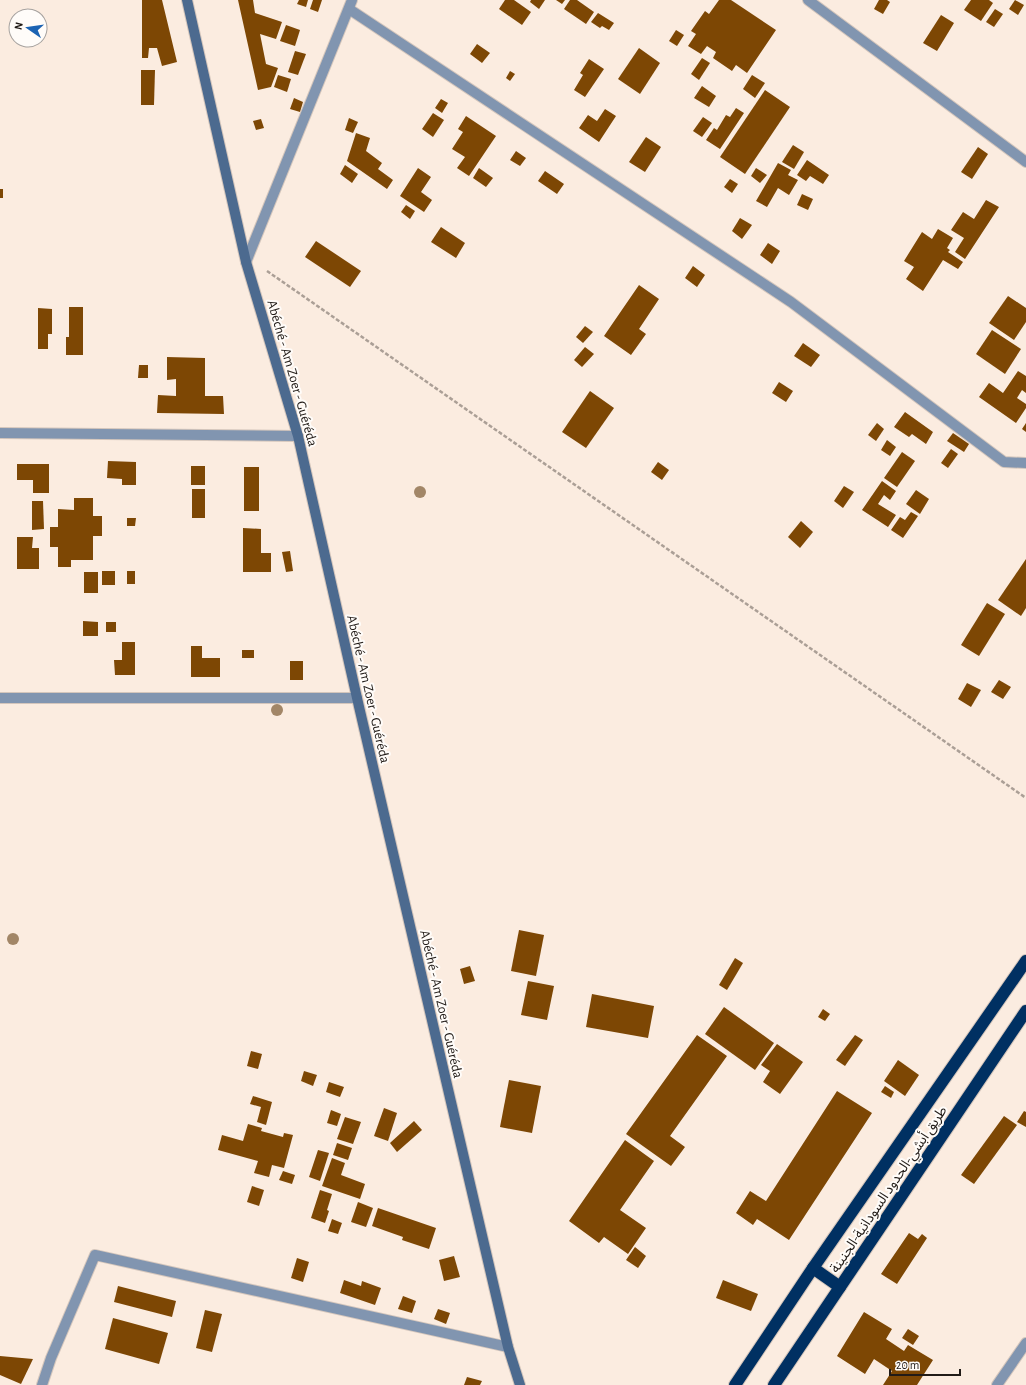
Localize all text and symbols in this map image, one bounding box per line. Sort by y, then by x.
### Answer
north arrow [8,8,48,48]
text: N [13,21,25,31]
street label: Abéché - Am Zoer - Guéréda [264,299,320,448]
street label: Abéché - Am Zoer - Guéréda [344,614,392,765]
street label: Abéché - Am Zoer - Guéréda [417,929,465,1080]
street label: طريق أبشي-الحدود السودانية-الجنينة [825,1102,953,1277]
scale bar [890,1351,960,1377]
text: 20 m [896,1359,919,1371]

